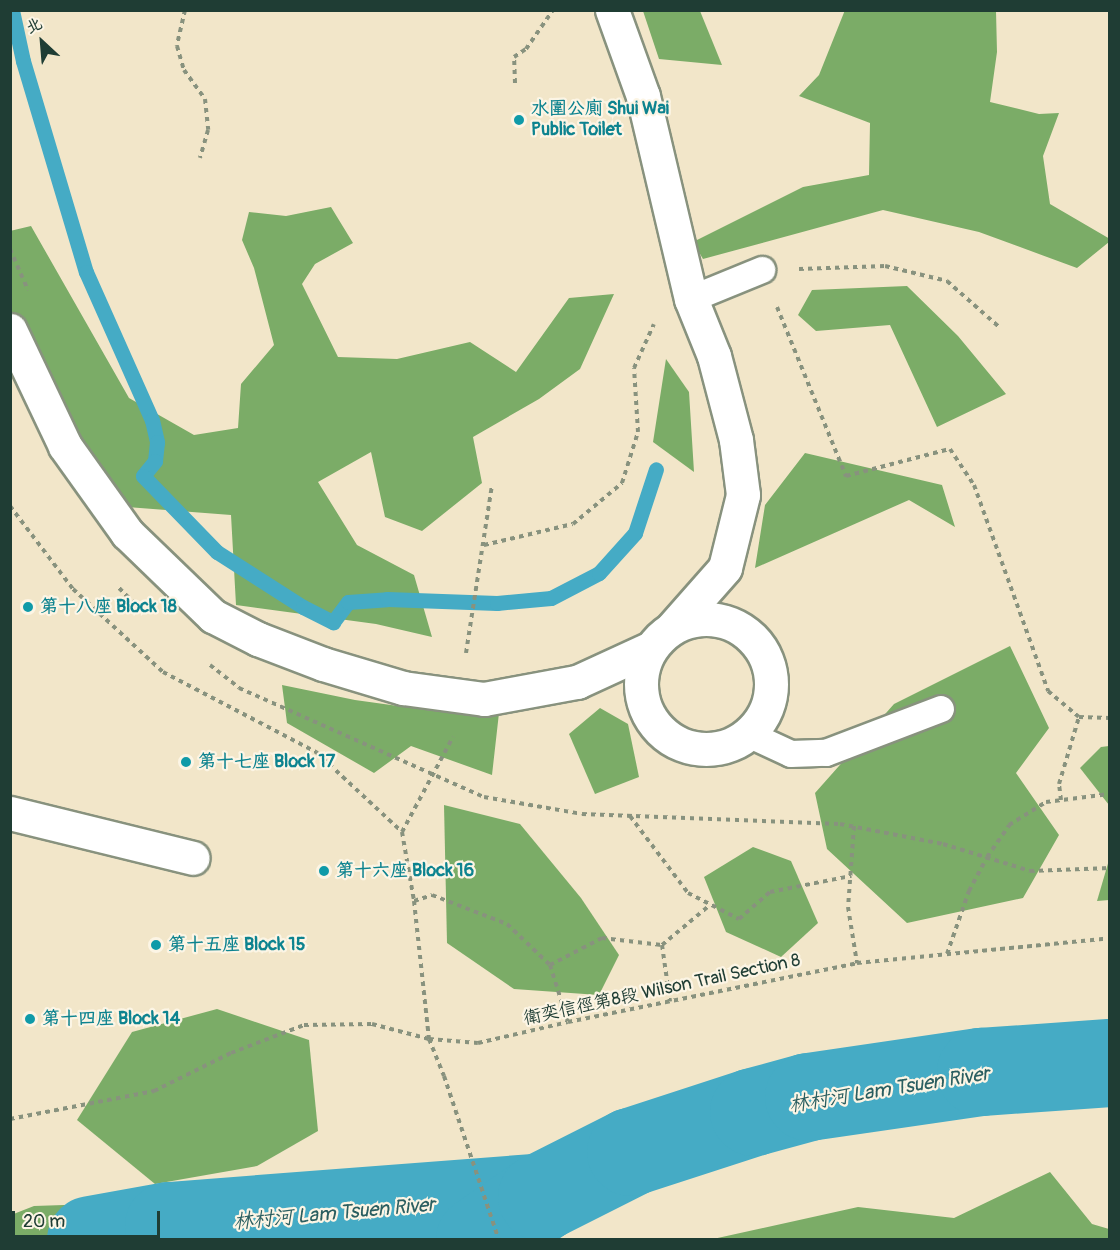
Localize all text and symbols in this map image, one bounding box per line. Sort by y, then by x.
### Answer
north arrow [12,12,72,72]
text: 北 [23,13,46,38]
place label: 水圍公廁 Shui Wai Public Toilet [531,99,669,142]
marker: 水圍公廁 Shui Wai Public Toilet [512,113,526,127]
place label: 第十八座 Block 18 [40,596,177,618]
marker: 第十八座 Block 18 [21,600,35,614]
place label: 第十七座 Block 17 [198,751,335,773]
marker: 第十七座 Block 17 [179,755,193,769]
place label: 第十六座 Block 16 [336,860,474,882]
marker: 第十六座 Block 16 [317,864,331,878]
place label: 第十五座 Block 15 [168,934,305,956]
marker: 第十五座 Block 15 [149,938,163,952]
street label: 衛奕信徑第8段 Wilson Trail Section 8 [521,950,803,1030]
place label: 第十四座 Block 14 [42,1008,180,1030]
marker: 第十四座 Block 14 [23,1012,37,1026]
water label: 林村河 Lam Tsuen River [787,1061,991,1117]
water label: 林村河 Lam Tsuen River [232,1192,436,1234]
scale bar [15,1199,164,1237]
text: 20 m [23,1210,65,1233]

